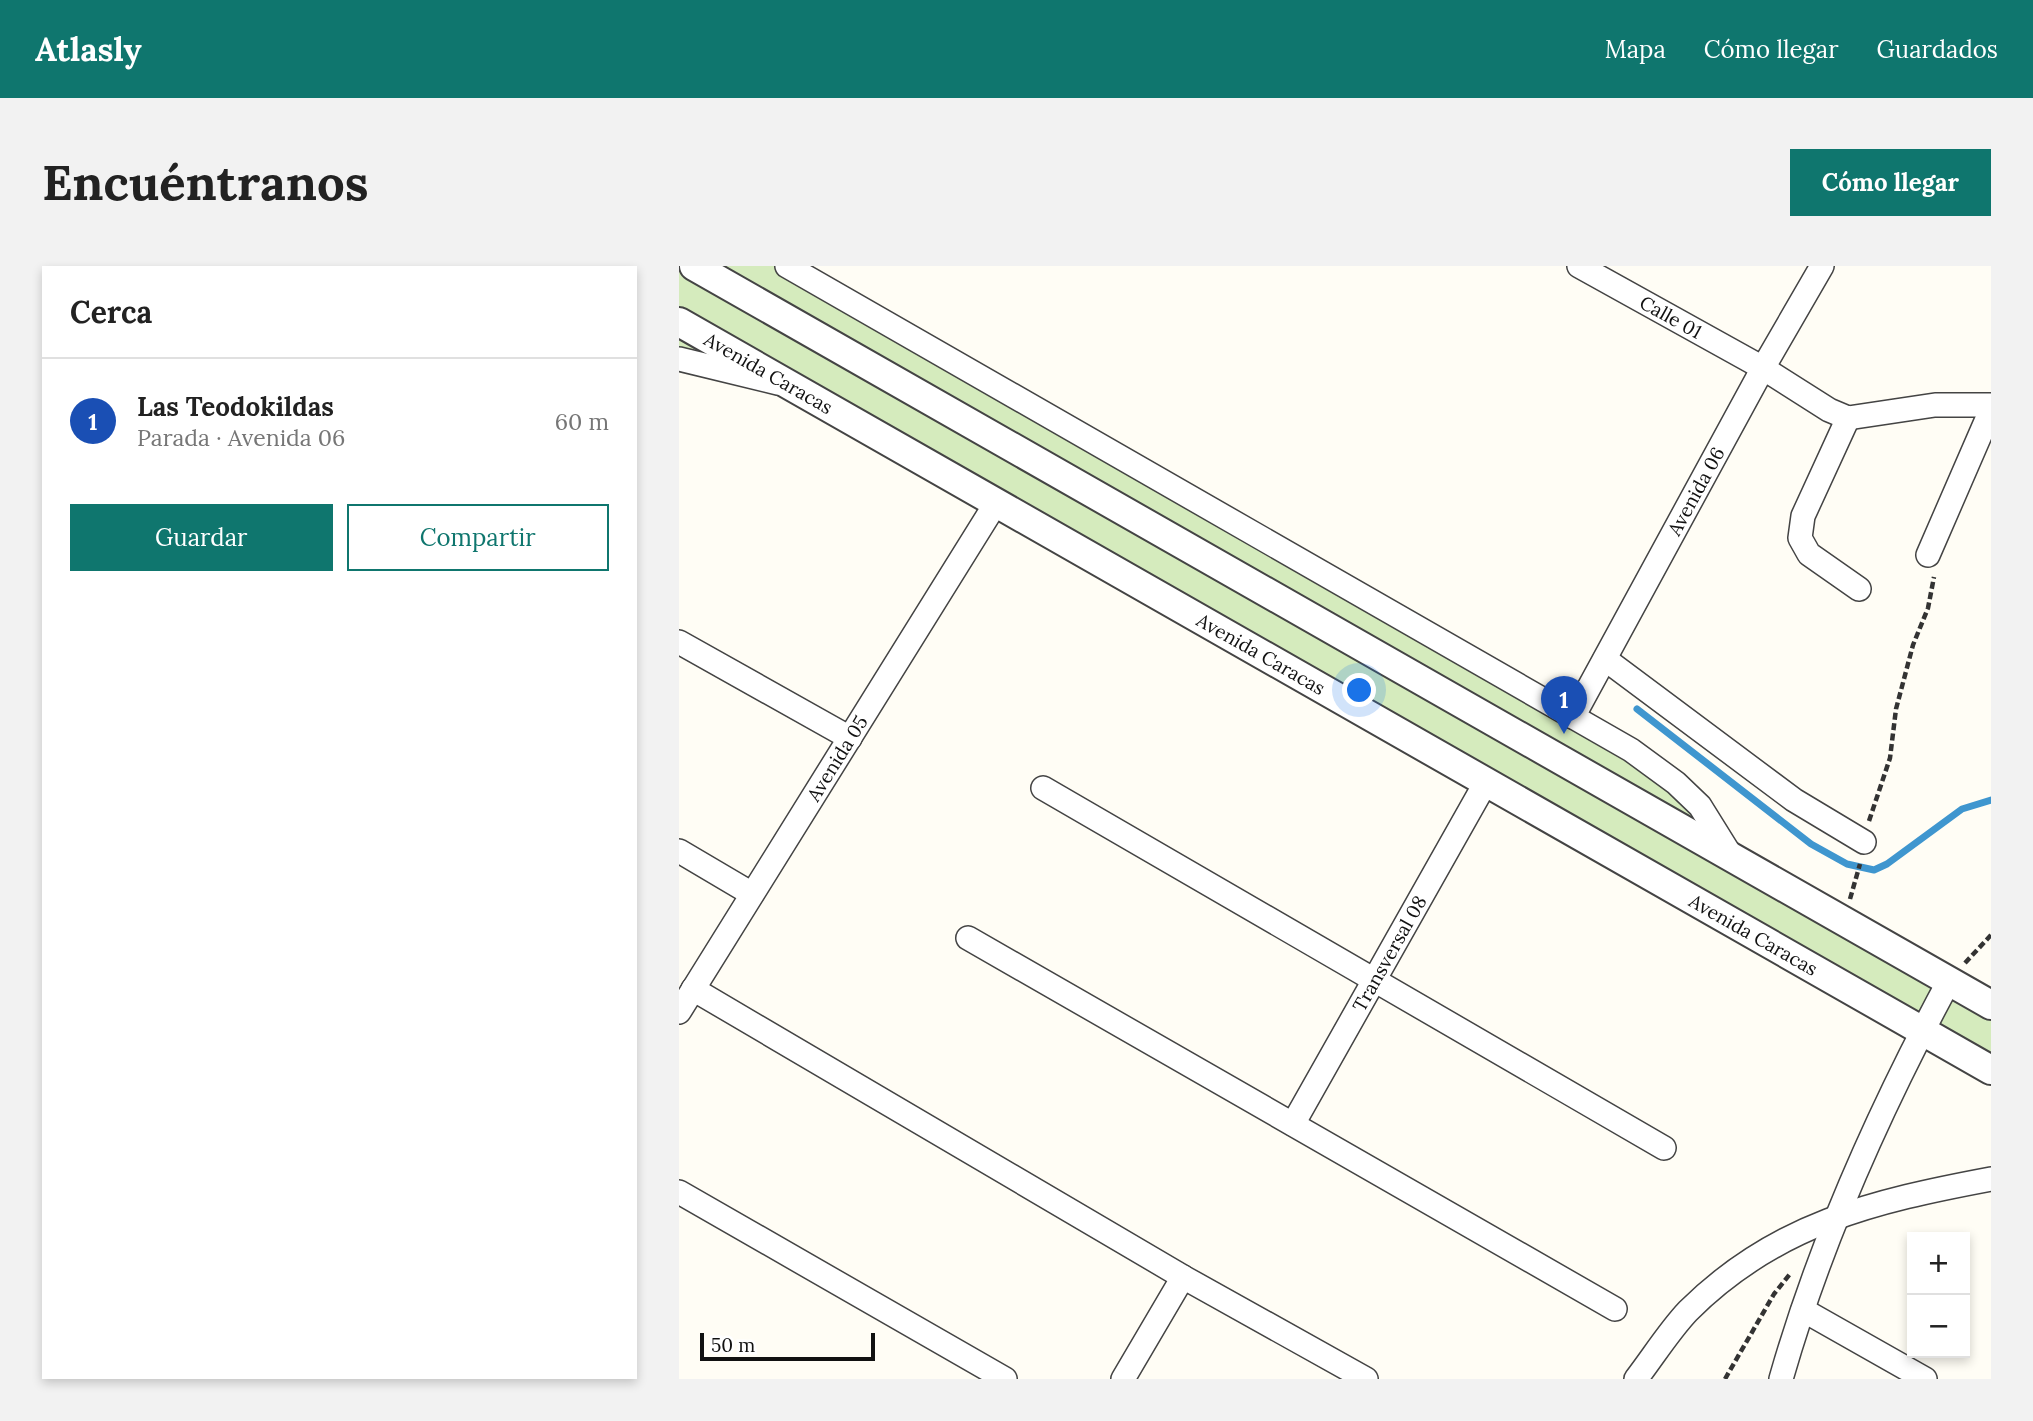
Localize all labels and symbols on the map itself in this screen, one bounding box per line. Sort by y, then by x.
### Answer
street label: Calle 01 [1636,290,1706,344]
street label: Avenida Caracas [699,326,837,419]
street label: Avenida 06 [1662,443,1730,541]
street label: Avenida Caracas [1192,607,1330,700]
your location [1342,673,1376,707]
pin: 1 [1541,676,1587,734]
street label: Avenida 05 [801,711,873,806]
street label: Avenida Caracas [1684,888,1822,981]
street label: Transversal 08 [1347,891,1432,1016]
scale bar [700,1330,875,1362]

